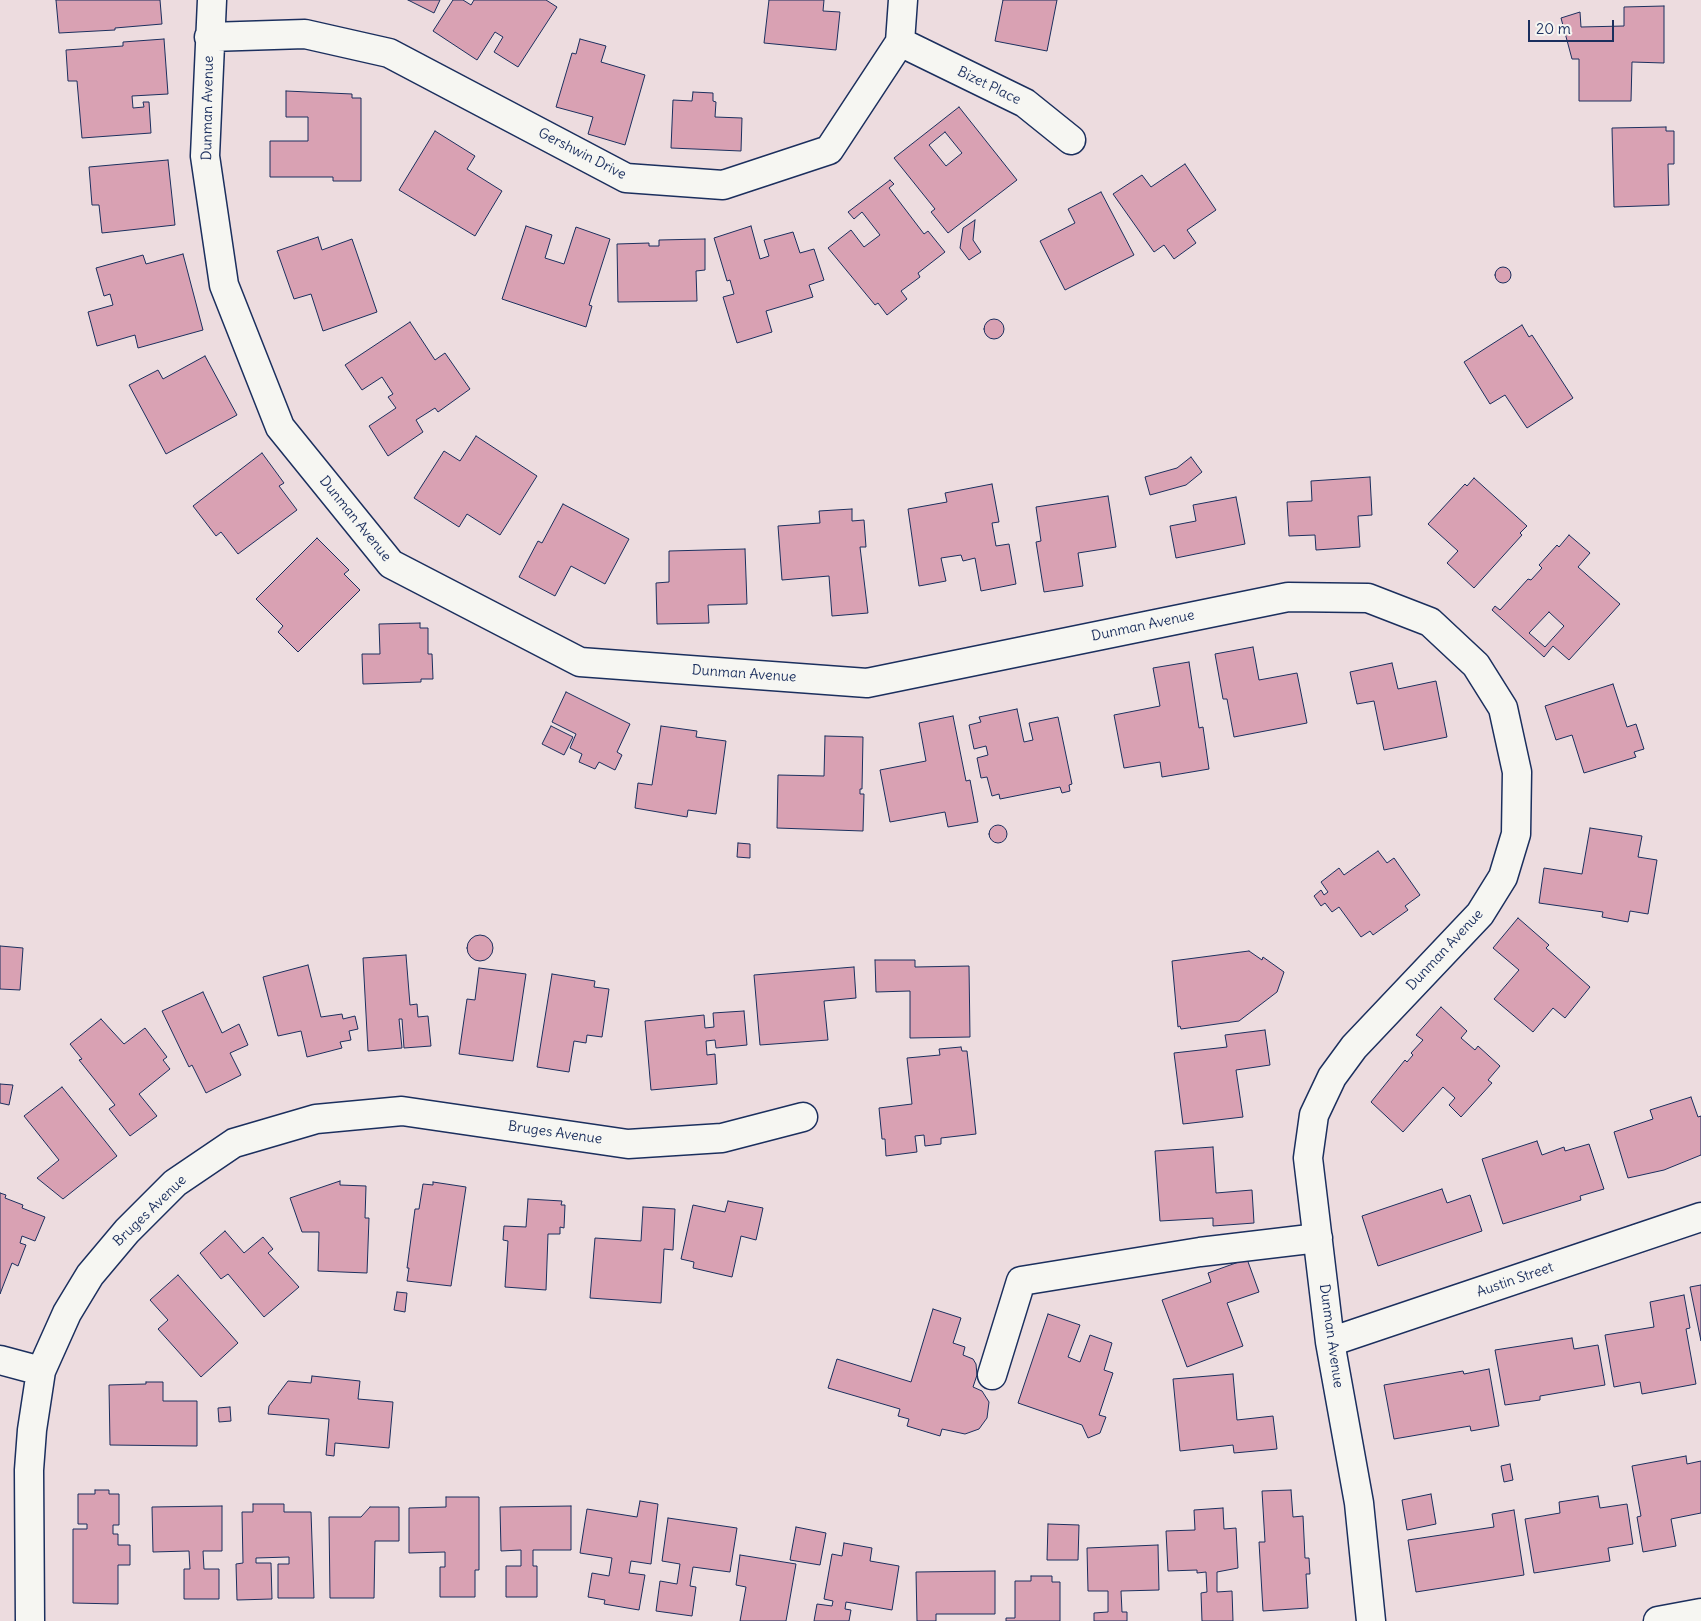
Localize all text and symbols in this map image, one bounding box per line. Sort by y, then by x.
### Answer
scale bar [1531,10,1617,42]
text: 20 m [1536,19,1571,38]
street label: Dunman Avenue [199,55,217,161]
street label: Bizet Place [955,63,1023,109]
street label: Gershwin Drive [535,125,629,183]
street label: Dunman Avenue [315,473,395,565]
street label: Dunman Avenue [1090,607,1196,645]
street label: Dunman Avenue [691,662,797,686]
street label: Dunman Avenue [1403,906,1487,994]
street label: Bruges Avenue [507,1118,603,1148]
street label: Bruges Avenue [110,1172,190,1250]
street label: Austin Street [1474,1259,1556,1301]
street label: Dunman Avenue [1315,1283,1347,1389]

